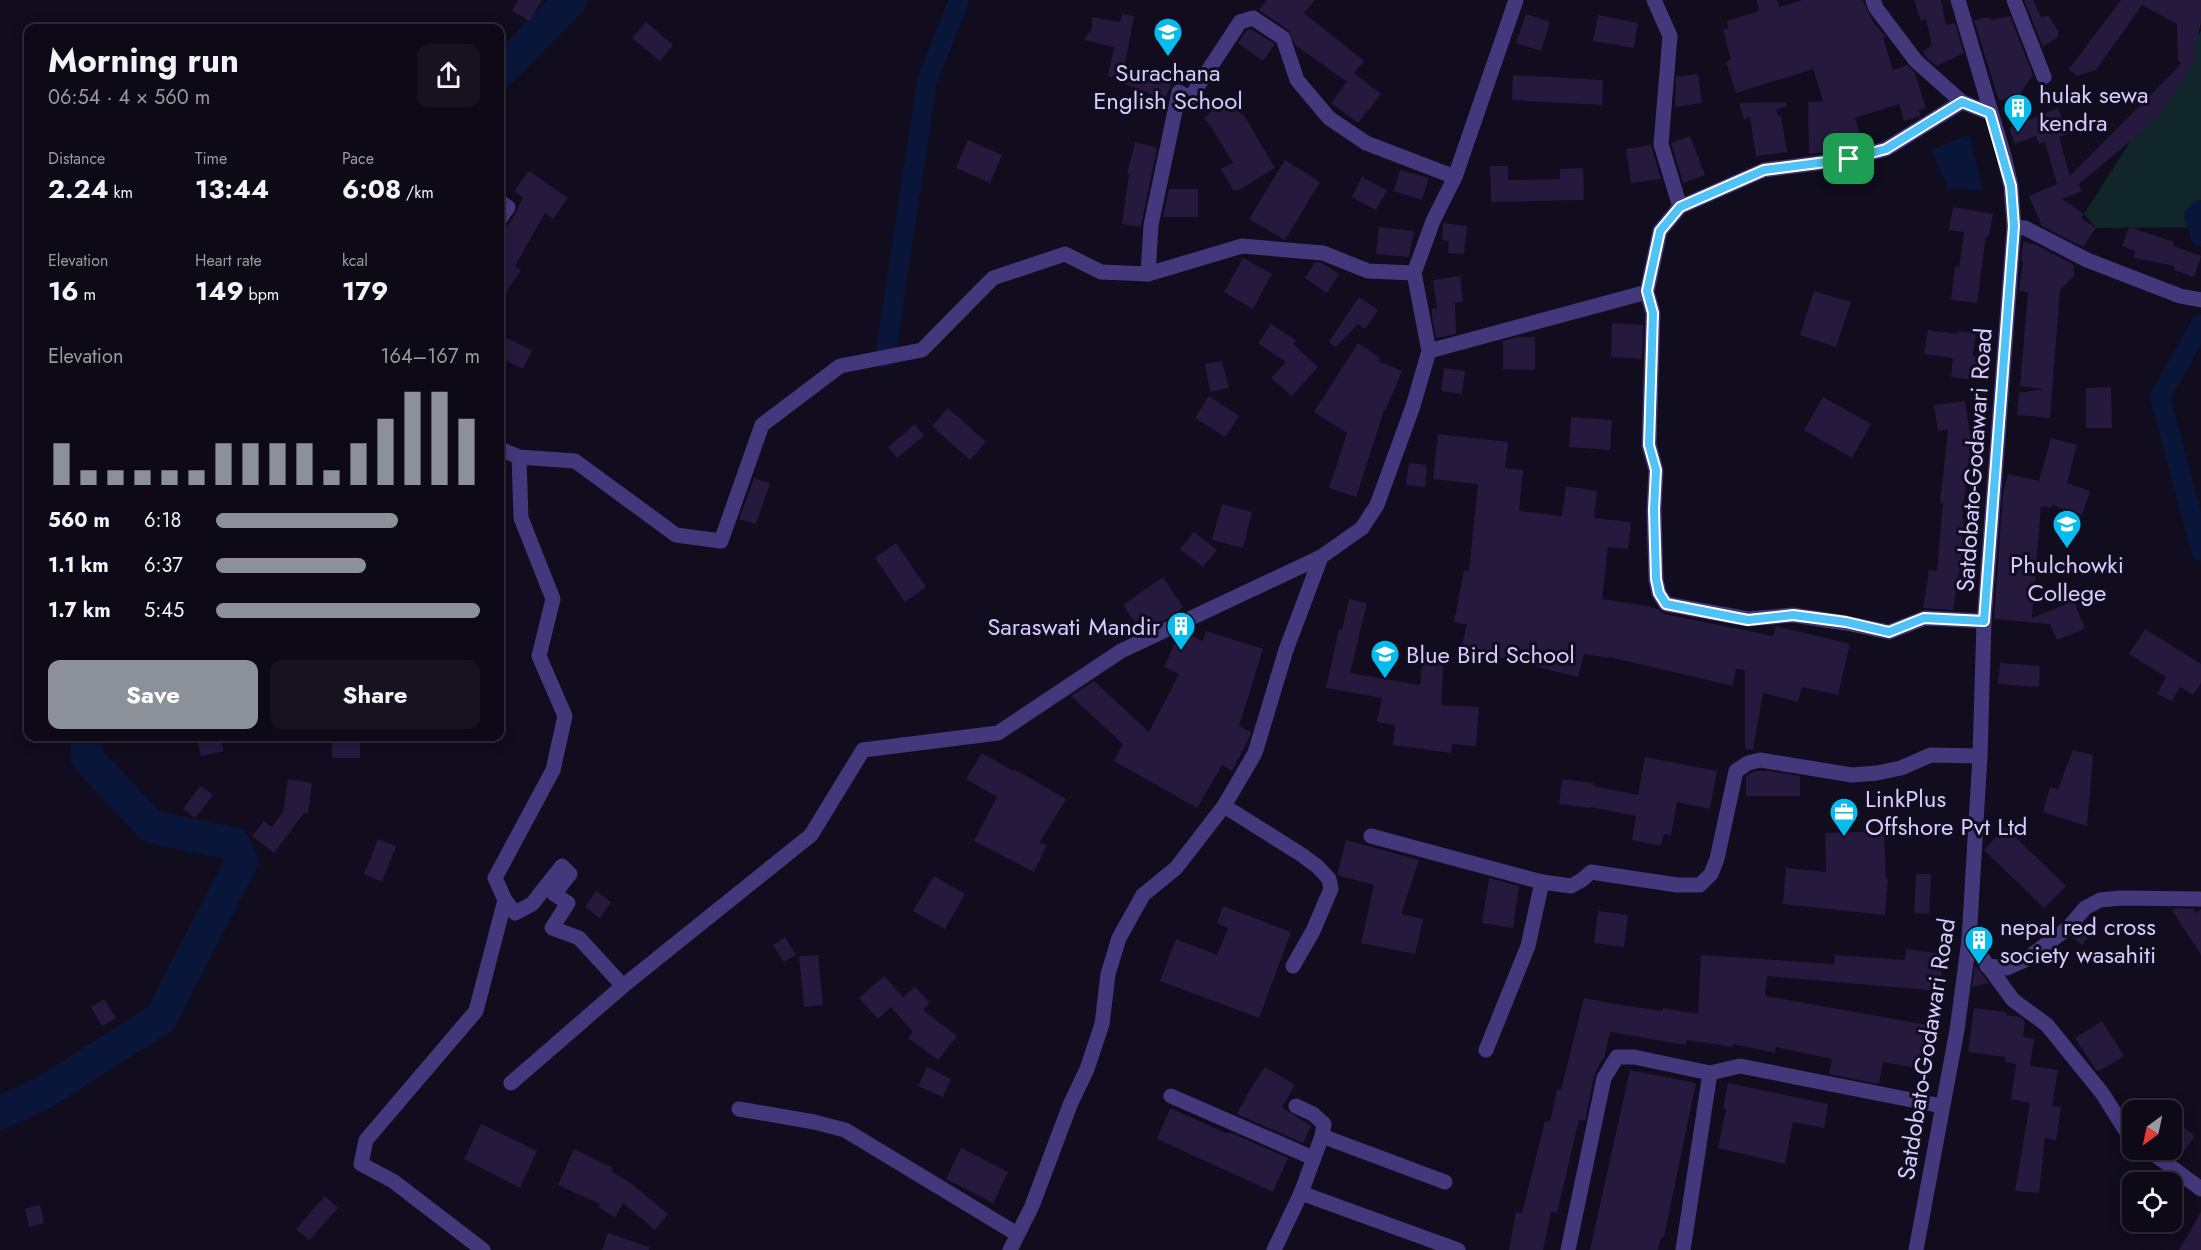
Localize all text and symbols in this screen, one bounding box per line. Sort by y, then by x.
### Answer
school or university icon: Surachana English School [1152,16,1184,58]
text: Morning run [48,37,239,84]
button: share [417,44,480,107]
place label: Surachana English School [1093,55,1243,118]
place label: hulak sewa kendra [2039,77,2149,140]
text: 06:54 · 4 × 560 m [48,83,210,112]
building icon: hulak sewa kendra [2002,92,2034,134]
pin [1823,133,1874,184]
icon: arrive [1832,142,1865,175]
text: Distance [48,147,105,170]
text: Time [195,147,227,170]
text: Pace [342,147,374,170]
text: 2.24 [48,170,109,208]
text: 13:44 [195,170,269,208]
text: 6:08 [342,170,401,208]
text: km [109,181,133,204]
text: /km [401,181,434,204]
text: Elevation [48,249,108,272]
text: Heart rate [195,249,262,272]
text: kcal [342,249,368,272]
text: 16 [48,272,79,310]
text: 149 [195,272,244,310]
text: 179 [342,272,388,310]
text: m [79,283,96,306]
text: bpm [244,283,279,306]
street label: Satdobato-Godawari Road [1947,327,2001,593]
text: Elevation [48,342,123,371]
text: 164–167 m [380,342,480,371]
text: 560 m [48,506,110,535]
text: 6:18 [144,506,181,535]
school or university icon: Phulchowki College [2051,508,2083,550]
place label: Phulchowki College [2010,547,2124,610]
text: 1.1 km [48,551,109,580]
text: 6:37 [144,551,183,580]
text: 1.7 km [48,596,111,625]
text: 5:45 [144,596,184,625]
place label: Saraswati Mandir [987,609,1161,644]
building icon: Saraswati Mandir [1165,610,1197,652]
place label: Blue Bird School [1406,637,1575,672]
school or university icon: Blue Bird School [1369,638,1401,680]
button: Save [48,660,258,729]
button: Share [270,660,480,729]
place label: LinkPlus Offshore Pvt Ltd [1865,781,2027,844]
office icon: LinkPlus Offshore Pvt Ltd [1828,796,1860,838]
place label: nepal red cross society wasahiti [2000,909,2156,972]
street label: Satdobato-Godawari Road [1888,916,1964,1182]
building icon: nepal red cross society wasahiti [1963,924,1995,966]
north arrow [2122,1100,2182,1160]
map controls [2122,1100,2182,1232]
button: locate [2122,1172,2182,1232]

